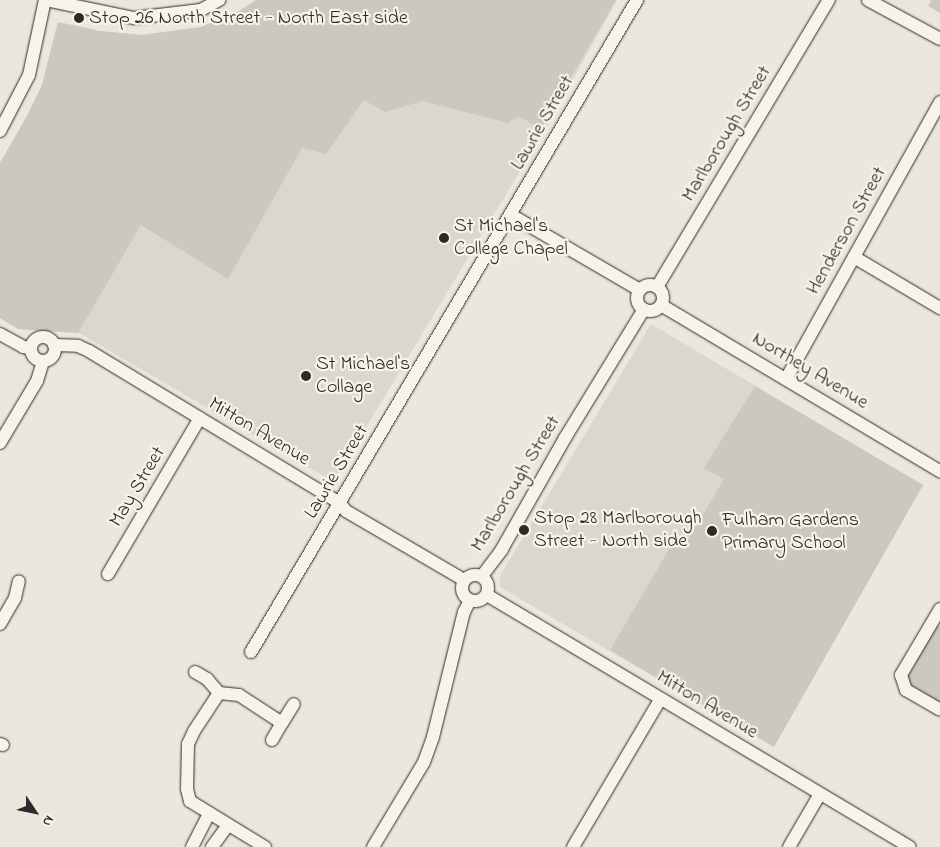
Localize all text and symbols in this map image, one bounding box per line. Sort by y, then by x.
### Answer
place label: Stop 26 North Street - North East side [89,6,408,30]
marker: Stop 26 North Street - North East side [73,12,85,24]
street label: Marlborough Street [677,62,777,206]
street label: Lawrie Street [506,71,580,175]
street label: Henderson Street [802,163,892,299]
place label: St Michael's College Chapel [454,215,568,262]
marker: St Michael's College Chapel [438,232,450,244]
street label: Northey Avenue [748,327,872,415]
place label: St Michael's Collage [316,352,410,399]
marker: St Michael's Collage [300,370,312,382]
street label: Mitton Avenue [204,392,314,472]
street label: Marlborough Street [466,412,566,556]
street label: Lawrie Street [300,421,374,523]
street label: May Street [105,442,171,532]
place label: Stop 28 Marlborough Street - North side [534,506,701,553]
place label: Fulham Gardens Primary School [722,508,859,555]
marker: Stop 28 Marlborough Street - North side [518,524,530,536]
marker: Fulham Gardens Primary School [706,525,718,537]
street label: Mitton Avenue [652,665,762,745]
north arrow [10,787,60,837]
text: N [37,811,59,830]

